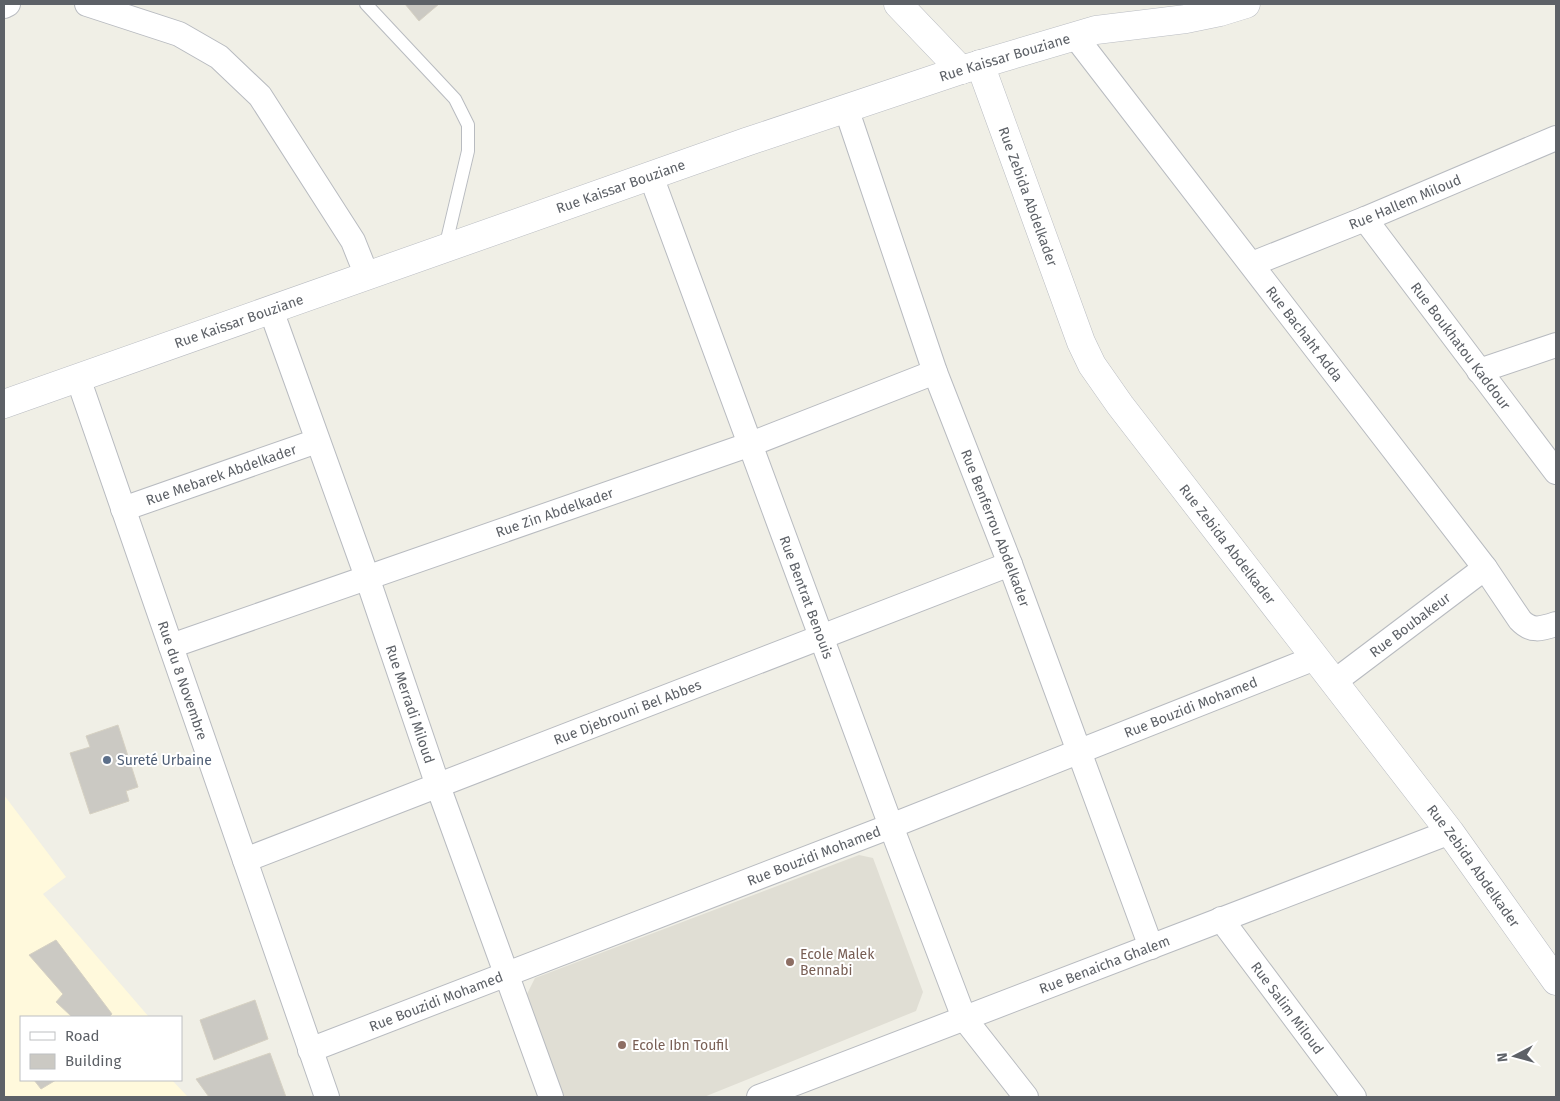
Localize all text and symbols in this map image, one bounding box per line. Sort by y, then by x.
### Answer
street label: Rue Kaissar Bouziane [937,30,1072,85]
street label: Rue Zebida Abdelkader [995,124,1061,269]
street label: Rue Kaissar Bouziane [554,156,688,217]
street label: Rue Hallem Miloud [1346,171,1464,233]
street label: Rue Boukhatou Kaddour [1407,279,1515,413]
street label: Rue Bachaht Adda [1262,283,1347,385]
street label: Rue Kaissar Bouziane [172,290,306,352]
street label: Rue Mebarek Abdelkader [144,440,299,509]
street label: Rue Benferrou Abdelkader [958,447,1034,610]
street label: Rue Zebida Abdelkader [1176,481,1280,608]
street label: Rue Zin Abdelkader [493,484,616,541]
street label: Rue Bentrat Benouis [776,533,837,662]
street label: Rue Boubakeur [1366,588,1454,661]
street label: Rue du 8 Novembre [154,619,211,742]
street label: Rue Merradi Miloud [382,643,438,766]
street label: Rue Bouzidi Mohamed [1122,673,1260,741]
street label: Rue Djebrouni Bel Abbes [551,676,704,748]
place label: Sureté Urbaine [117,752,212,769]
marker: Sureté Urbaine [101,754,113,766]
street label: Rue Zebida Abdelkader [1424,801,1524,931]
street label: Rue Bouzidi Mohamed [745,822,883,889]
street label: Rue Benaicha Ghalem [1037,932,1172,997]
place label: Ecole Malek Bennabi [800,946,875,979]
marker: Ecole Malek Bennabi [784,956,796,968]
street label: Rue Salim Miloud [1248,959,1327,1057]
street label: Rue Bouzidi Mohamed [367,968,505,1035]
legend [20,1016,182,1081]
text: Road [65,1027,100,1045]
north arrow [1490,1031,1540,1081]
place label: Ecole Ibn Toufil [632,1037,728,1054]
marker: Ecole Ibn Toufil [616,1039,628,1051]
text: Building [65,1052,121,1070]
text: N [1494,1052,1512,1063]

